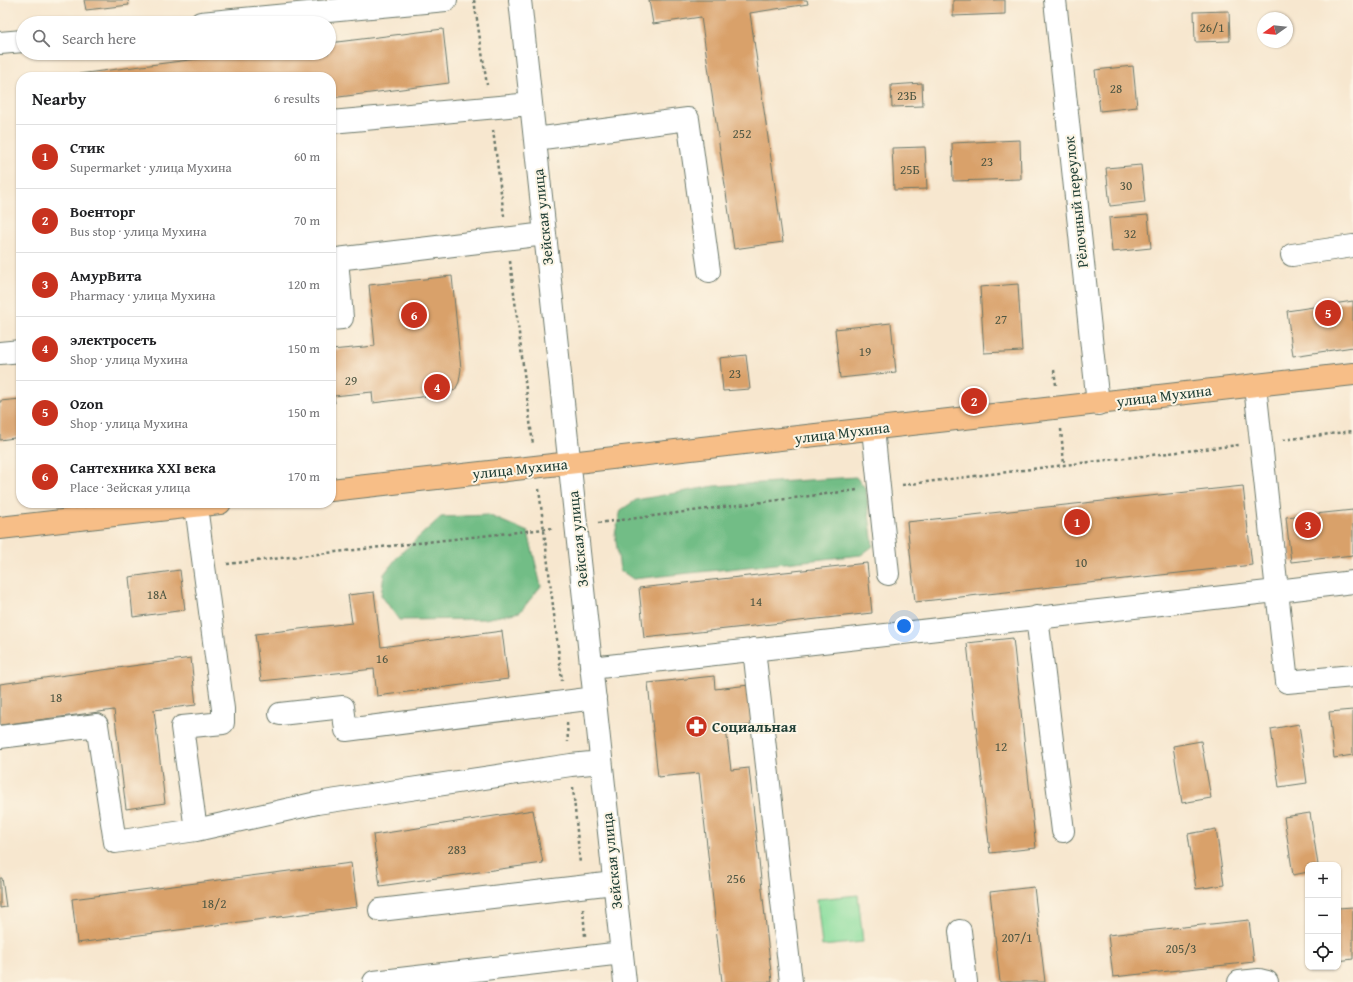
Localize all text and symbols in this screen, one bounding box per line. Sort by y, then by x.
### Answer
north arrow [1257,12,1293,48]
search box [16,16,336,60]
house number: 26/1 [1200,18,1224,37]
icon: search [30,27,52,49]
text: Search here [62,28,136,49]
house number: 28 [1110,79,1122,98]
text: Nearby [32,86,86,111]
house number: 23Б [897,86,917,105]
text: 6 results [274,89,320,108]
house number: 252 [733,124,751,143]
street label: Рёлочный переулок [1058,135,1093,269]
text: Стик [70,137,105,158]
text: 1 [42,147,48,166]
text: 60 m [294,147,320,166]
house number: 23 [981,152,993,171]
text: Supermarket · улица Мухина [70,158,232,177]
house number: 25Б [900,160,920,179]
street label: Зейская улица [527,167,558,266]
house number: 30 [1120,176,1132,195]
text: Военторг [70,201,135,222]
text: 2 [42,211,48,230]
text: 70 m [294,211,320,230]
text: Bus stop · улица Мухина [70,222,207,241]
house number: 32 [1124,224,1136,243]
text: АмурВита [70,265,142,286]
text: 3 [42,275,48,294]
text: 120 m [288,275,320,294]
text: Pharmacy · улица Мухина [70,286,216,305]
pin: 5 [1315,298,1341,328]
pin: 6 [401,300,427,330]
house number: 27 [995,310,1007,329]
text: электросеть [70,329,157,350]
text: 4 [42,339,48,358]
text: 150 m [288,339,320,358]
house number: 19 [859,342,871,361]
text: Shop · улица Мухина [70,350,188,369]
house number: 23 [729,364,741,383]
house number: 29 [345,371,357,390]
pin: 4 [424,372,450,402]
street label: улица Мухина [1114,379,1214,412]
pin: 2 [961,386,987,416]
text: Ozon [70,393,103,414]
text: 5 [42,403,48,422]
text: 150 m [288,403,320,422]
text: Shop · улица Мухина [70,414,188,433]
street label: улица Мухина [792,416,892,449]
street label: улица Мухина [470,453,569,484]
text: Сантехника XXI века [70,457,216,478]
text: 6 [42,467,48,486]
text: 170 m [288,467,320,486]
text: Place · Зейская улица [70,478,190,497]
street label: Зейская улица [562,489,593,588]
pin: 1 [1064,507,1090,537]
pin: 3 [1295,510,1321,540]
house number: 10 [1075,553,1087,572]
house number: 18А [147,585,167,604]
house number: 14 [750,592,762,611]
your location [894,616,914,636]
house number: 16 [376,649,388,668]
house number: 18 [50,688,62,707]
pharmacy icon: Социальная [683,714,709,740]
place label: Социальная [712,716,796,737]
house number: 12 [995,737,1007,756]
street label: Зейская улица [596,811,627,910]
house number: 283 [448,840,466,859]
map controls [1305,862,1341,970]
button: + [1305,862,1341,898]
house number: 256 [727,869,745,888]
house number: 18/2 [202,894,226,913]
button: − [1305,898,1341,934]
house number: 207/1 [1001,928,1033,947]
button: locate [1305,934,1341,970]
house number: 205/3 [1165,939,1197,958]

